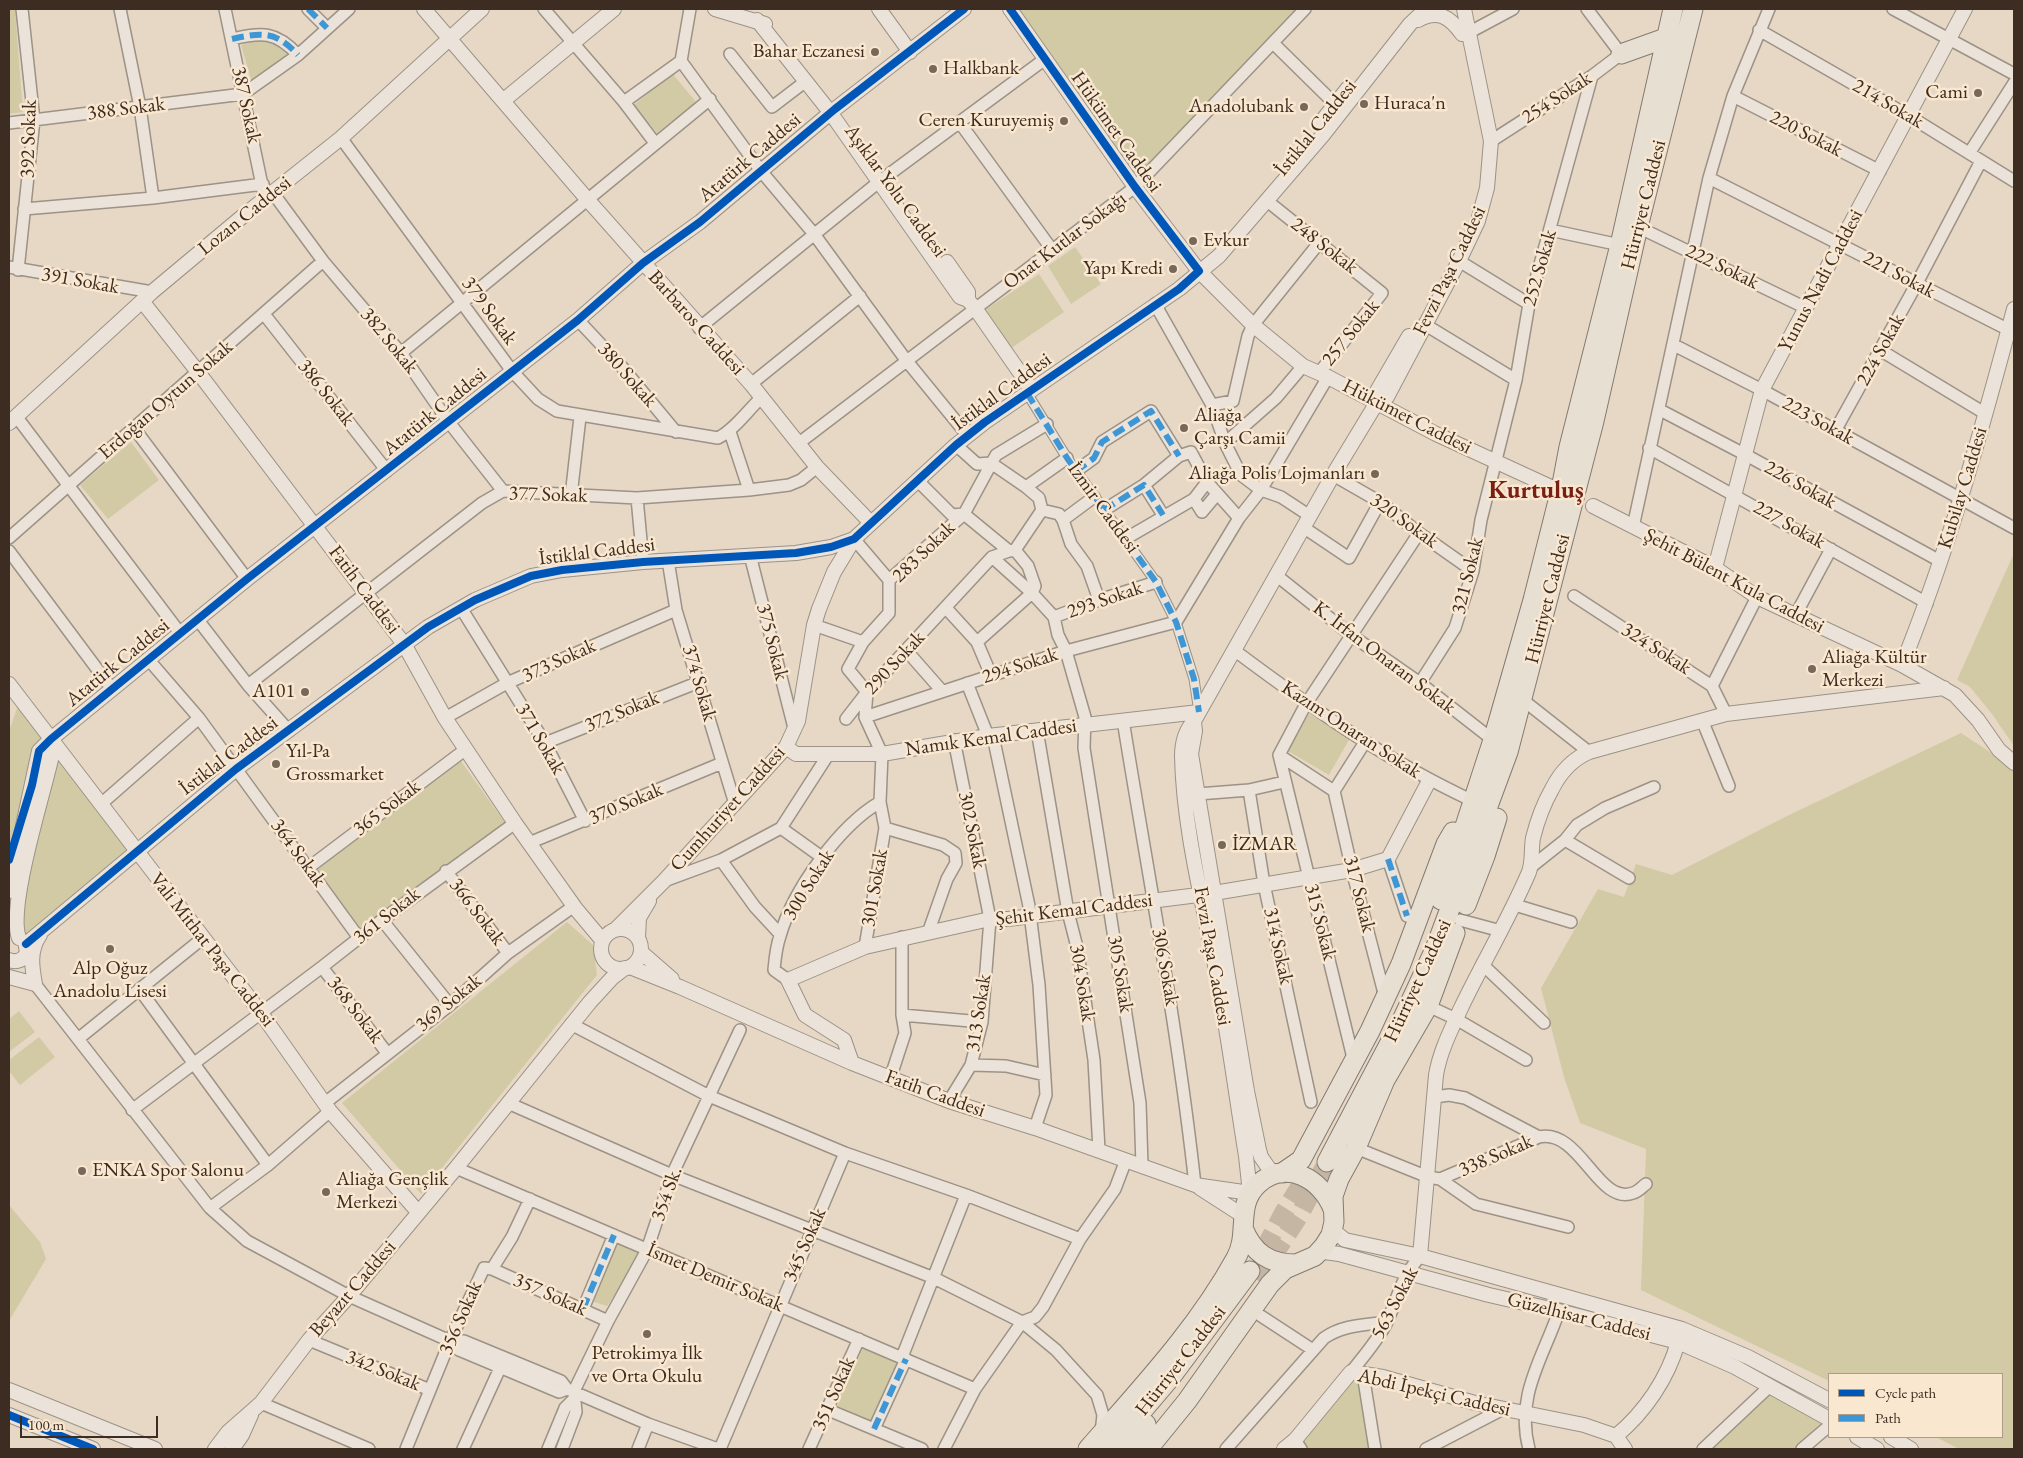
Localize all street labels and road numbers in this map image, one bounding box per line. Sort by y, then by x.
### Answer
street label: 387 Sokak [226,64,266,146]
street label: Hükümet Caddesi [1065,67,1167,197]
street label: 254 Sokak [1518,67,1596,129]
street label: 214 Sokak [1848,74,1928,134]
street label: İstiklal Caddesi [1270,75,1362,181]
street label: 388 Sokak [86,92,166,126]
street label: 392 Sokak [16,99,42,179]
street label: 220 Sokak [1766,106,1846,162]
street label: Atatürk Caddesi [694,108,806,208]
street label: Aşıklar Yolu Caddesi [839,120,951,262]
street label: Hürriyet Caddesi [1616,138,1672,272]
street label: Lozan Caddesi [194,171,296,261]
street label: Onat Kutlar Sokağı [999,187,1131,295]
street label: Fevzi Paşa Caddesi [1408,203,1492,339]
street label: Yunus Nadi Caddesi [1773,206,1869,356]
street label: 248 Sokak [1286,212,1362,280]
street label: 252 Sokak [1518,227,1562,309]
street label: 222 Sokak [1681,239,1763,295]
street label: 221 Sokak [1859,246,1939,304]
street label: 391 Sokak [39,262,121,300]
street label: Barbaros Caddesi [643,266,749,380]
street label: 379 Sokak [456,272,522,350]
street label: 257 Sokak [1317,295,1385,371]
street label: 382 Sokak [355,303,423,379]
street label: 224 Sokak [1851,310,1911,390]
street label: Erdoğan Oytun Sokak [94,335,238,465]
street label: 380 Sokak [592,338,662,412]
street label: İstiklal Caddesi [948,348,1056,436]
street label: 386 Sokak [292,355,360,431]
street label: Atatürk Caddesi [378,363,492,461]
street label: Hükümet Caddesi [1338,374,1476,460]
street label: 223 Sokak [1778,391,1858,451]
street label: Kubilay Caddesi [1933,424,1993,552]
street label: 226 Sokak [1760,455,1840,515]
street label: İzmir Caddesi [1062,458,1144,558]
street label: 377 Sokak [508,482,588,508]
street label: 320 Sokak [1365,488,1443,554]
street label: 227 Sokak [1749,495,1829,555]
street label: 283 Sokak [887,516,961,588]
street label: Şehit Bülent Kula Caddesi [1640,523,1828,639]
street label: Hürriyet Caddesi [1520,532,1576,666]
street label: İstiklal Caddesi [537,533,657,571]
street label: 321 Sokak [1447,535,1489,617]
street label: Fatih Caddesi [323,541,405,639]
street label: 293 Sokak [1064,576,1146,624]
street label: K. İrfan Onaran Sokak [1308,596,1460,720]
street label: 375 Sokak [751,601,793,683]
street label: Atatürk Caddesi [61,614,175,712]
street label: 324 Sokak [1617,618,1695,680]
street label: 290 Sokak [859,626,931,700]
street label: 373 Sokak [518,634,600,688]
street label: 374 Sokak [677,642,721,724]
street label: 294 Sokak [979,642,1061,690]
street label: Kazım Onaran Sokak [1277,676,1425,784]
street label: 372 Sokak [581,686,663,738]
street label: 371 Sokak [510,699,570,779]
street label: İstiklal Caddesi [175,711,283,801]
street label: Namık Kemal Caddesi [904,714,1078,762]
street label: Cumhuriyet Caddesi [665,741,791,877]
street label: 365 Sokak [348,775,426,841]
street label: 370 Sokak [585,778,667,830]
street label: 302 Sokak [953,789,991,871]
street label: 364 Sokak [265,814,331,892]
street label: 300 Sokak [778,845,840,925]
street label: 301 Sokak [856,847,894,929]
street label: 317 Sokak [1338,853,1380,935]
street label: Vali Mithat Paşa Caddesi [144,868,280,1032]
street label: 366 Sokak [444,873,510,951]
street label: 315 Sokak [1299,881,1341,963]
street label: 361 Sokak [349,882,425,950]
street label: Fevzi Paşa Caddesi [1188,885,1236,1027]
street label: Şehit Kemal Caddesi [994,888,1154,932]
street label: 314 Sokak [1258,905,1298,987]
street label: Hürriyet Caddesi [1379,916,1457,1046]
street label: 306 Sokak [1146,926,1184,1008]
street label: 305 Sokak [1102,933,1138,1015]
street label: 304 Sokak [1064,942,1100,1024]
street label: 369 Sokak [411,969,487,1037]
street label: 368 Sokak [322,971,388,1049]
street label: 313 Sokak [961,972,997,1054]
street label: Fatih Caddesi [882,1065,988,1123]
street label: 338 Sokak [1455,1130,1537,1182]
street label: 354 Sk. [646,1164,688,1224]
street label: 345 Sokak [778,1204,832,1286]
street label: Beyazıt Caddesi [305,1236,401,1342]
street label: İsmet Demir Sokak [643,1238,787,1318]
street label: 563 Sokak [1366,1263,1424,1343]
street label: 357 Sokak [509,1268,591,1322]
street label: 356 Sokak [434,1277,488,1359]
street label: Güzelhisar Caddesi [1505,1288,1653,1346]
street label: Hürriyet Caddesi [1131,1301,1231,1421]
street label: 342 Sokak [342,1345,424,1397]
street label: 351 Sokak [807,1353,861,1435]
street label: Abdi İpekçi Caddesi [1355,1364,1513,1422]

